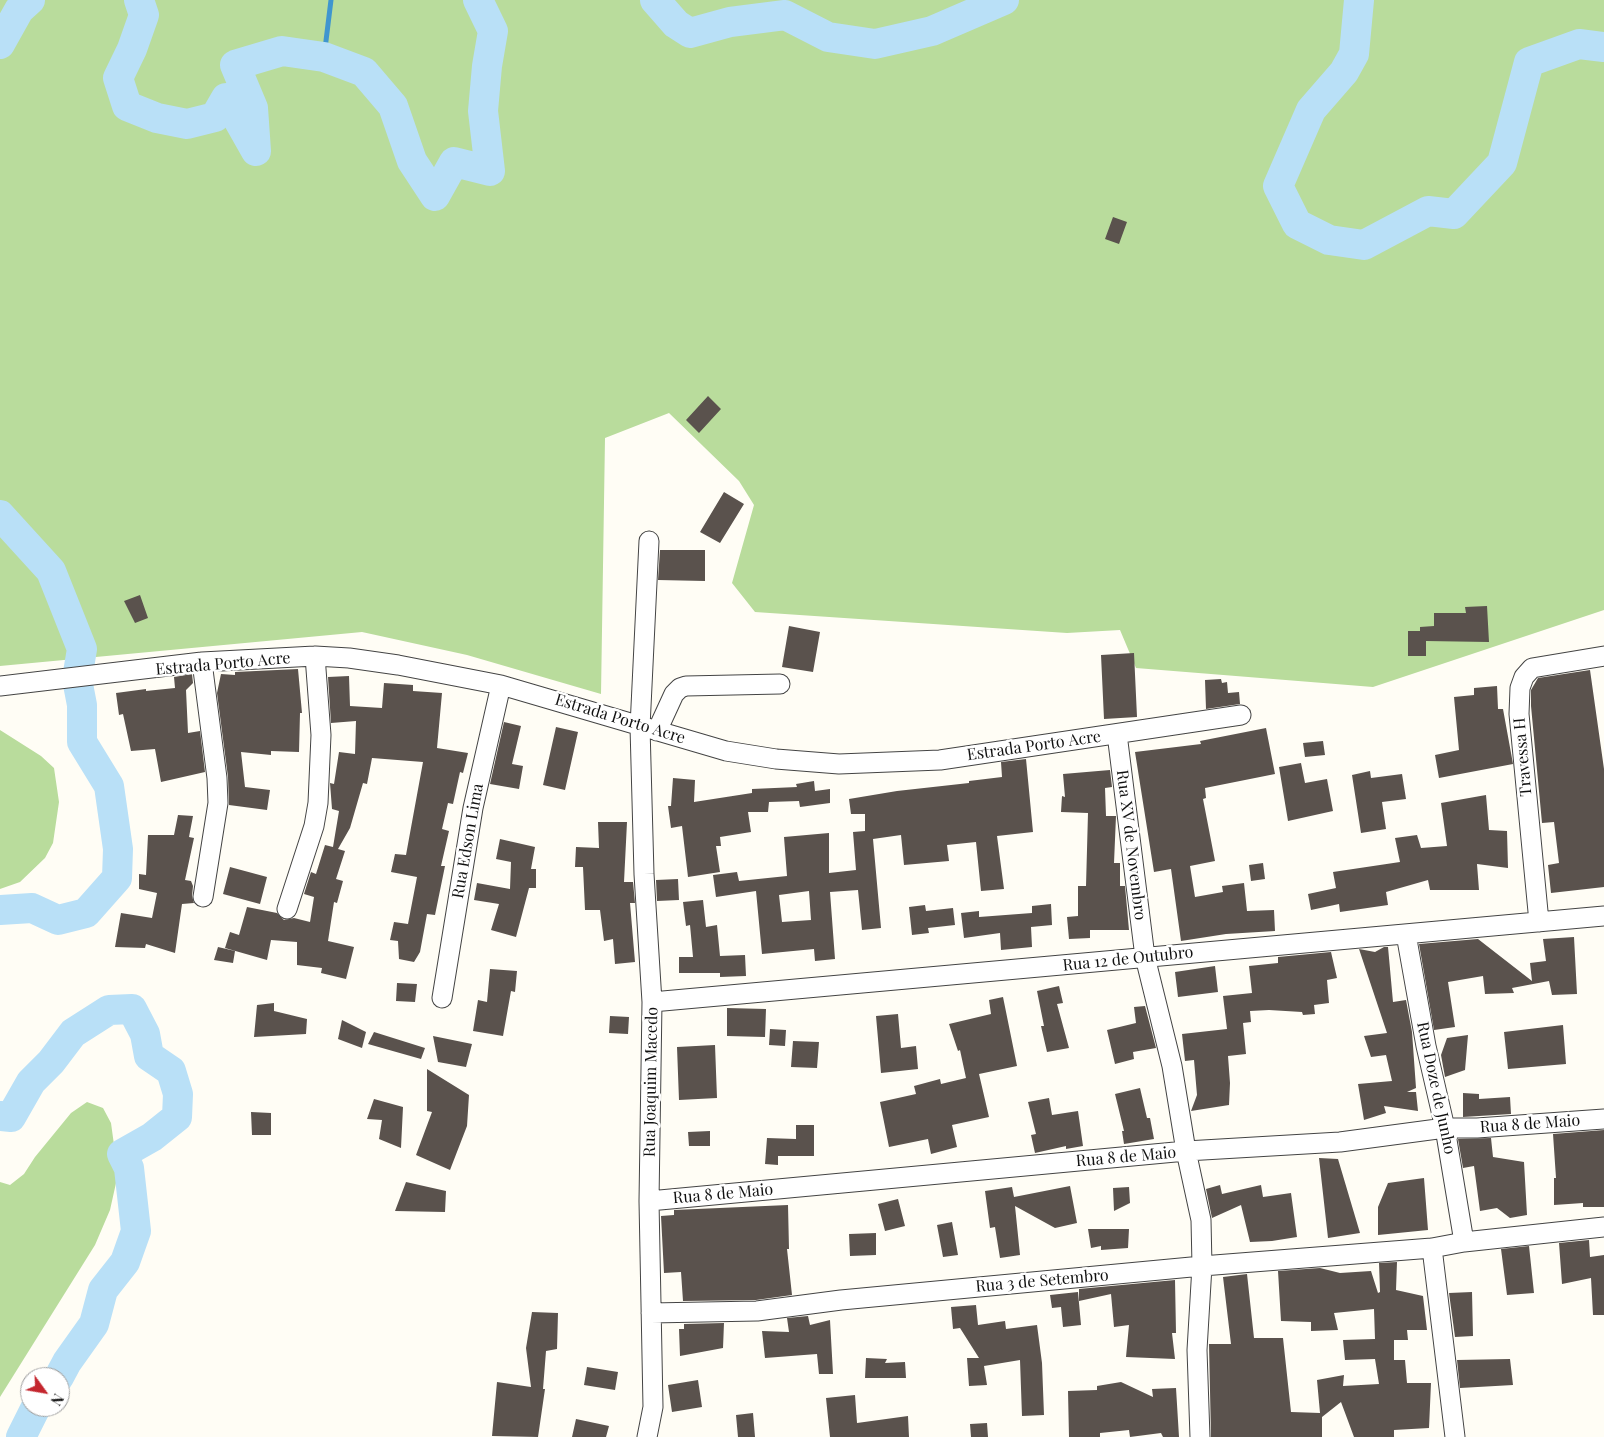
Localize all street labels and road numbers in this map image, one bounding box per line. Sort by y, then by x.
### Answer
street label: Estrada Porto Acre [155,649,291,679]
street label: Estrada Porto Acre [553,690,687,748]
street label: Travessa H [1510,717,1536,797]
street label: Estrada Porto Acre [966,727,1102,765]
street label: Rua XV de Novembro [1112,769,1150,921]
street label: Rua Edson Lima [448,782,488,900]
street label: Rua 12 de Outubro [1062,943,1194,975]
street label: Rua Joaquim Macedo [640,1007,662,1157]
street label: Rua Doze de Junho [1413,1020,1459,1156]
street label: Rua 8 de Maio [1479,1111,1581,1137]
street label: Rua 8 de Maio [1075,1143,1177,1171]
street label: Rua 8 de Maio [672,1180,774,1208]
street label: Rua 3 de Setembro [975,1266,1109,1296]

